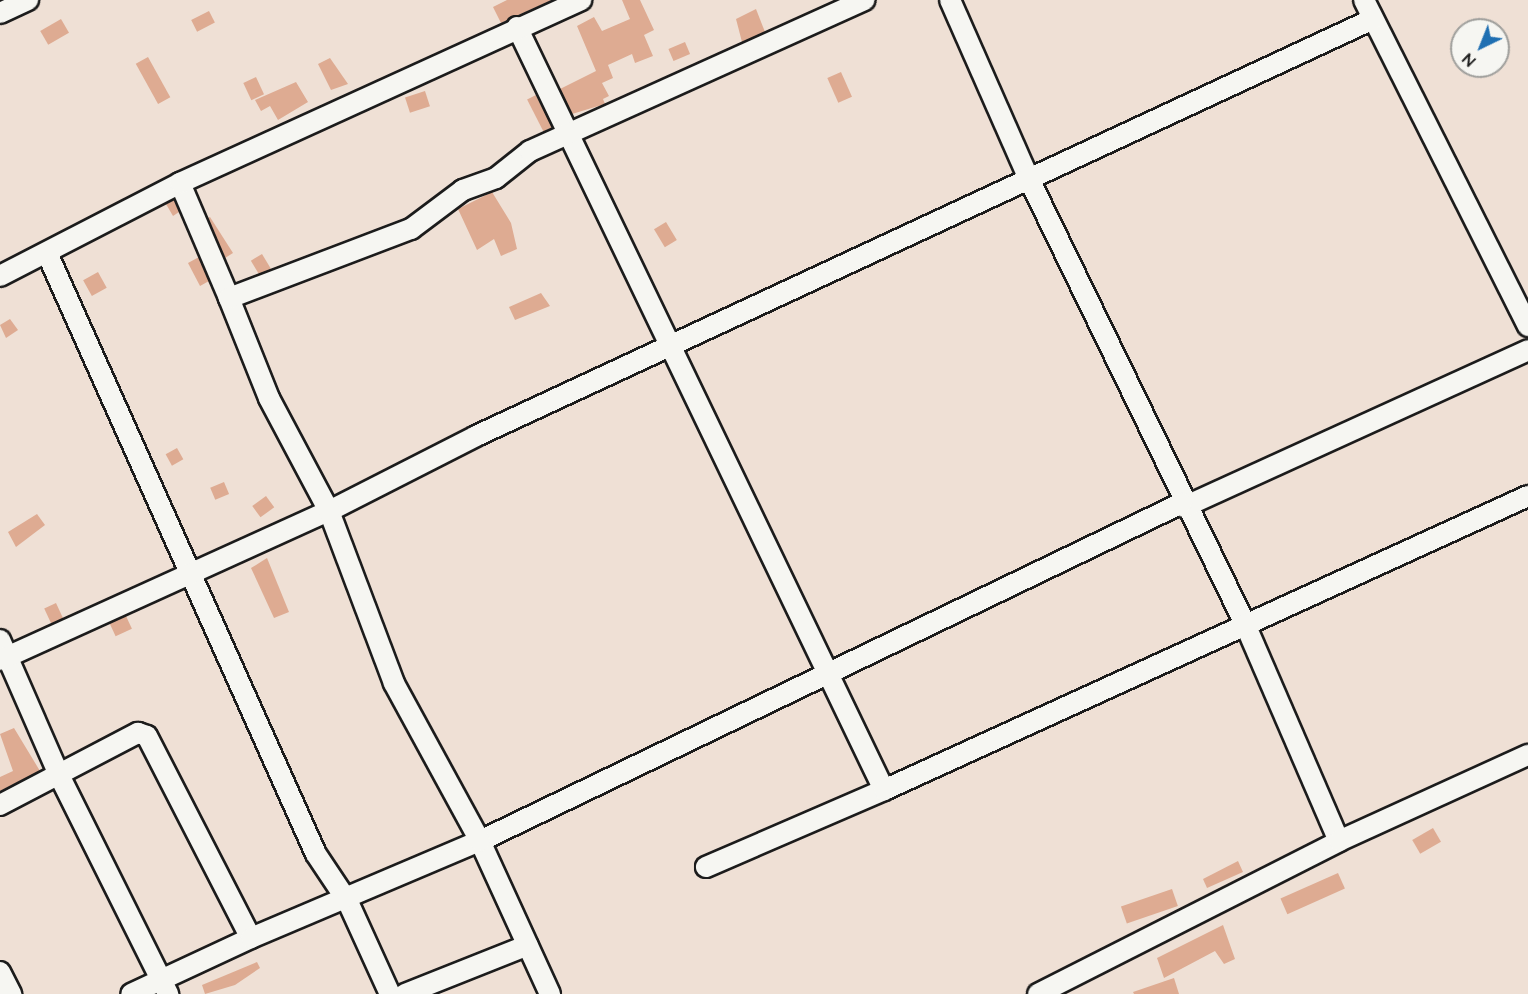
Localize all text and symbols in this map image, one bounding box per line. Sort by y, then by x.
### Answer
north arrow [1450,18,1510,78]
text: N [1458,48,1480,71]

